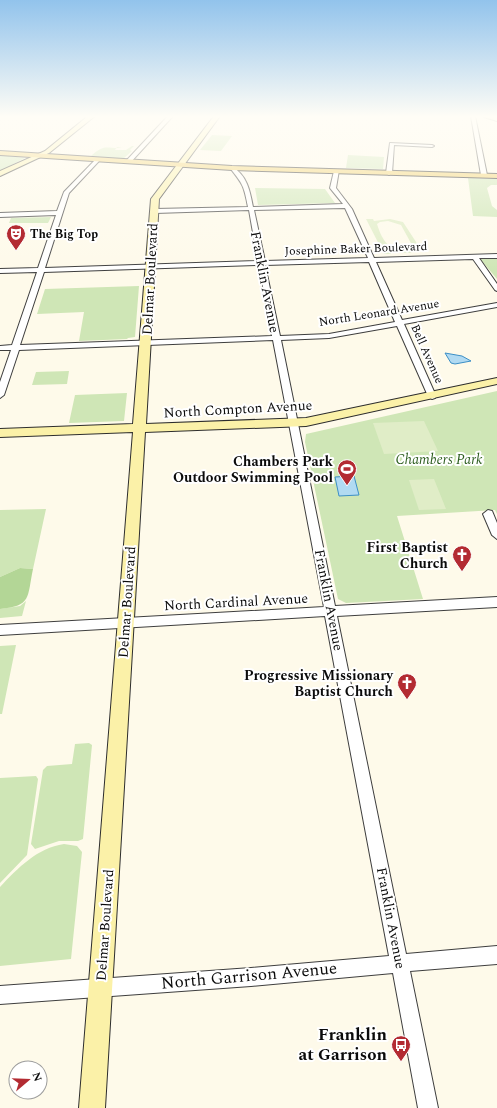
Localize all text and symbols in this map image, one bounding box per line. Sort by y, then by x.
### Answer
street label: Delmar Boulevard [137,222,163,336]
theatre icon: The Big Top [5,223,27,251]
place label: The Big Top [30,225,98,244]
street label: Franklin Avenue [245,229,285,335]
street label: Josephine Baker Boulevard [284,237,428,261]
street label: North Leonard Avenue [317,294,441,332]
street label: Bell Avenue [405,321,449,387]
street label: North Compton Avenue [163,395,313,423]
park label: Chambers Park [395,449,483,470]
place label: Chambers Park Outdoor Swimming Pool [173,451,334,488]
sports icon: Chambers Park Outdoor Swimming Pool [336,458,358,486]
place label: First Baptist Church [367,537,449,574]
church icon: First Baptist Church [451,544,473,572]
street label: Delmar Boulevard [113,545,141,659]
street label: Franklin Avenue [309,547,349,653]
street label: North Cardinal Avenue [163,588,309,616]
place label: Progressive Missionary Baptist Church [244,665,394,702]
church icon: Progressive Missionary Baptist Church [396,672,418,700]
street label: Franklin Avenue [371,865,411,971]
street label: Delmar Boulevard [91,868,119,982]
street label: North Garrison Avenue [160,955,338,997]
place label: Franklin at Garrison [298,1022,387,1068]
bus stop icon: Franklin at Garrison [390,1034,412,1062]
north arrow [8,1060,48,1100]
text: N [27,1070,46,1084]

